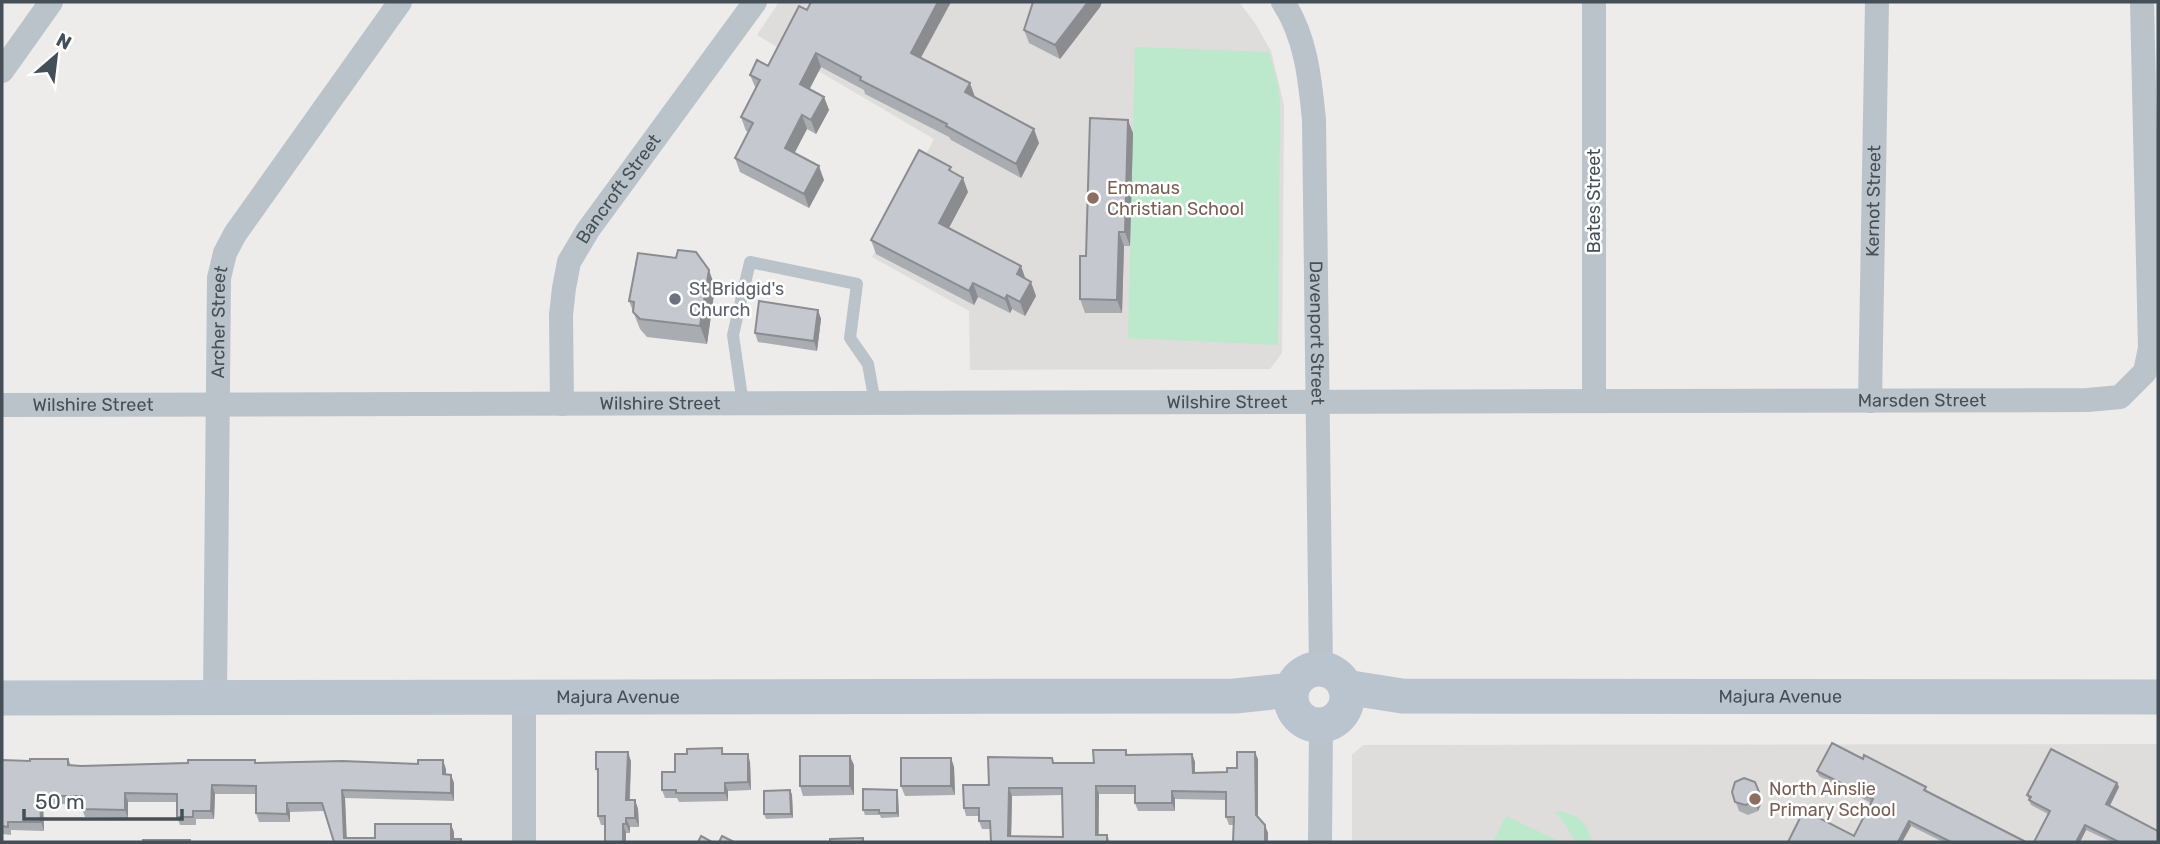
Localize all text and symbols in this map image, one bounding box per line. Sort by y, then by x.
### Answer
north arrow [21,21,91,91]
text: N [52,28,75,55]
street label: Bancroft Street [571,130,666,248]
street label: Kernot Street [1862,145,1885,257]
street label: Bates Street [1583,149,1605,253]
place label: Emmaus Christian School [1107,177,1244,220]
marker: Emmaus Christian School [1085,190,1101,206]
street label: Davenport Street [1305,260,1329,405]
street label: Archer Street [207,263,233,378]
place label: St Bridgid's Church [689,278,784,321]
marker: St Bridgid's Church [667,291,683,307]
street label: Marsden Street [1858,389,1986,412]
street label: Wilshire Street [1166,391,1287,413]
street label: Wilshire Street [599,392,721,415]
street label: Wilshire Street [32,394,154,416]
street label: Majura Avenue [1719,685,1842,708]
street label: Majura Avenue [556,686,680,708]
scale bar [24,778,182,822]
place label: North Ainslie Primary School [1769,778,1896,821]
text: 50 m [35,789,85,814]
marker: North Ainslie Primary School [1747,791,1763,807]

